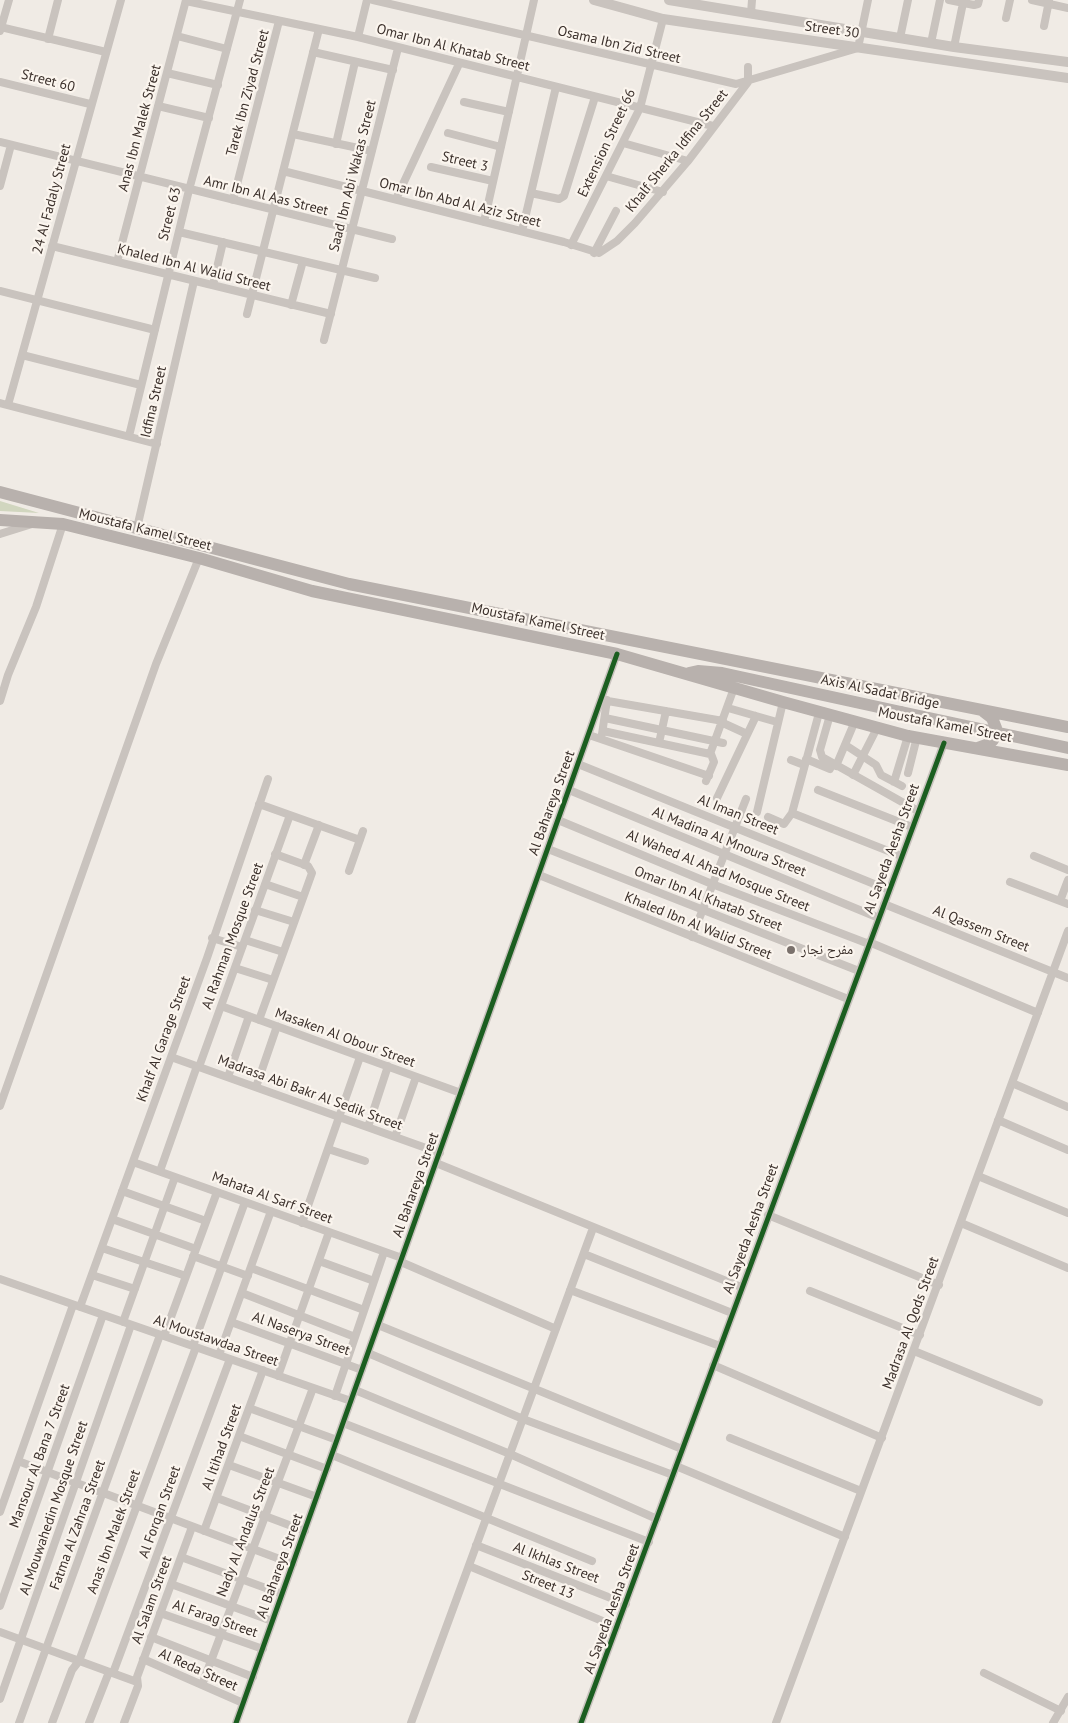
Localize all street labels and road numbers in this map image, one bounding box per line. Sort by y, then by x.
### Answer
street label: Street 30 [804,18,860,42]
street label: Omar Ibn Al Khatab Street [375,21,531,75]
street label: Osama Ibn Zid Street [556,23,682,67]
street label: Tarek Ibn Ziyad Street [223,28,273,158]
street label: Anas Ibn Malek Street [115,63,165,193]
street label: Street 60 [19,66,77,96]
street label: Extension Street 66 [575,86,639,200]
street label: Khalf Sherka Idfina Street [622,86,732,216]
street label: Saad Ibn Abi Wakas Street [326,98,380,254]
street label: 24 Al Fadaly Street [29,142,75,256]
street label: Street 3 [440,149,490,175]
street label: Amr Ibn Al Aas Street [202,172,330,220]
street label: Omar Ibn Abd Al Aziz Street [377,175,543,231]
street label: Street 63 [155,185,185,243]
street label: Khaled Ibn Al Walid Street [116,241,272,295]
street label: Idfina Street [138,364,170,440]
street label: Moustafa Kamel Street [77,505,213,555]
street label: Moustafa Kamel Street [470,600,606,644]
street label: Axis Al Sadat Bridge [819,671,941,713]
street label: Moustafa Kamel Street [877,704,1013,746]
street label: Al Bahareya Street [525,748,579,858]
street label: Al Sayeda Aesha Street [861,782,923,916]
street label: Al Iman Street [695,791,781,839]
street label: Al Madina Al Mnoura Street [650,803,808,881]
street label: Al Wahed Al Ahad Mosque Street [624,826,812,916]
street label: Al Rahman Mosque Street [199,860,267,1012]
street label: Omar Ibn Al Khatab Street [632,863,784,935]
street label: Khaled Ibn Al Walid Street [622,889,774,963]
street label: Al Qassem Street [930,902,1032,956]
street label: Khalf Al Garage Street [133,974,195,1104]
street label: Masaken Al Obour Street [272,1005,418,1071]
street label: Madrasa Abi Bakr Al Sedik Street [215,1052,405,1134]
street label: Al Bahareya Street [389,1130,443,1240]
street label: Al Sayeda Aesha Street [720,1162,782,1296]
street label: Mahata Al Sarf Street [209,1168,335,1228]
street label: Madrasa Al Qods Street [879,1254,943,1392]
street label: Al Naserya Street [250,1308,352,1360]
street label: Al Moustawdaa Street [151,1312,281,1370]
street label: Mansour Al Bana 7 Street [6,1382,74,1530]
street label: Al Itihad Street [199,1402,245,1492]
street label: Al Mouwahedin Mosque Street [16,1419,92,1597]
street label: Fatma Al Zahraa Street [47,1458,109,1592]
street label: Al Forqan Street [135,1463,185,1561]
street label: Nady Al Andalus Street [214,1465,278,1599]
street label: Anas Ibn Malek Street [84,1468,144,1596]
street label: Al Bahareya Street [253,1511,307,1621]
street label: Al Ikhlas Street [511,1539,601,1587]
street label: Al Sayeda Aesha Street [581,1542,643,1676]
street label: Al Salam Street [128,1554,176,1646]
street label: Street 13 [519,1567,577,1603]
street label: Al Farag Street [170,1597,260,1641]
street label: Al Reda Street [156,1645,240,1695]

